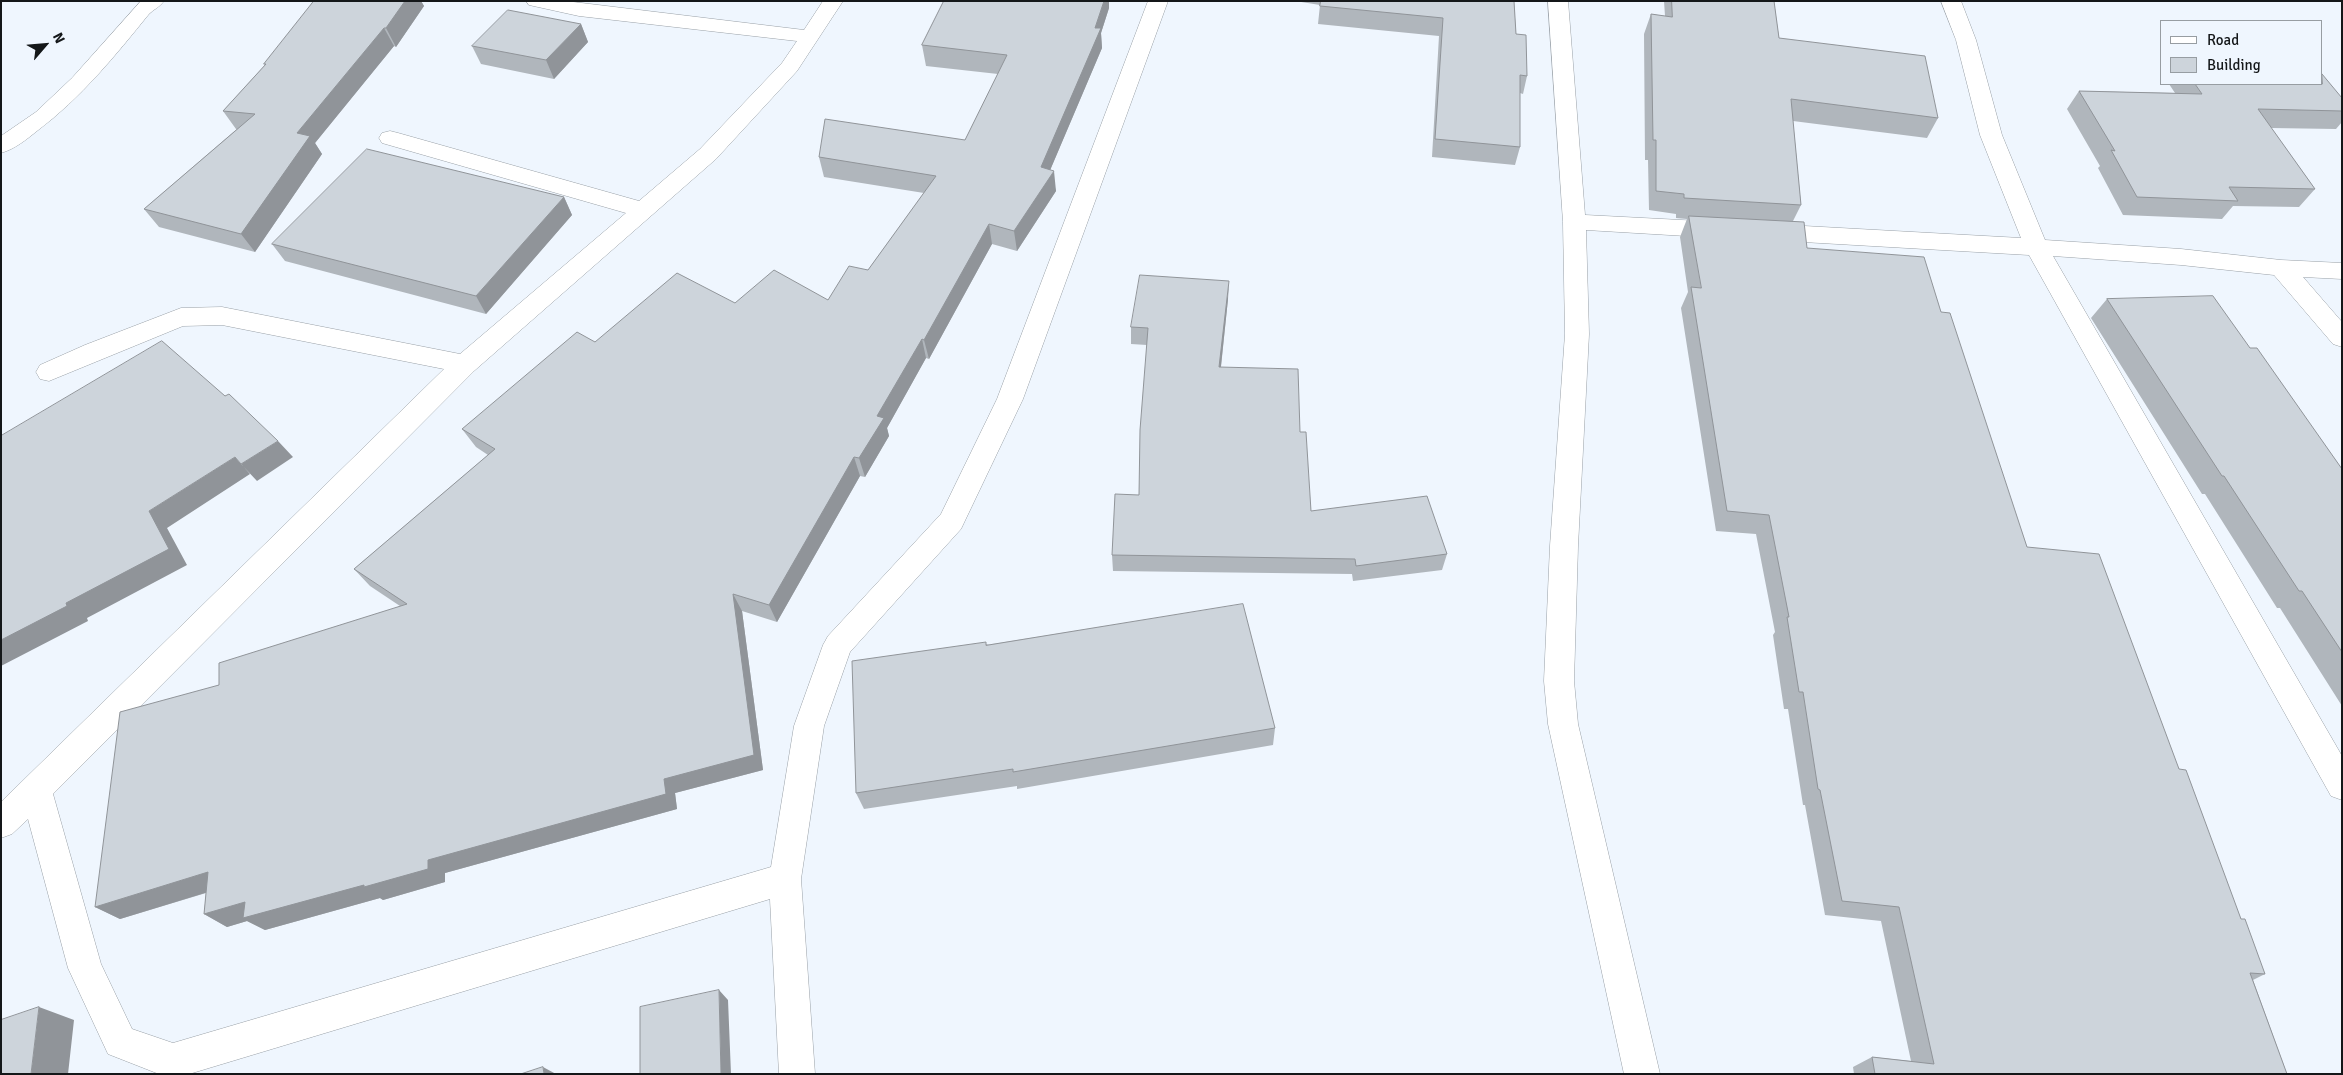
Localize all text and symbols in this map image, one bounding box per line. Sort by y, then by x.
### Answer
north arrow [20,20,70,70]
legend [2160,20,2323,85]
text: N [49,30,69,46]
text: Road [2207,31,2239,49]
text: Building [2207,56,2261,74]

